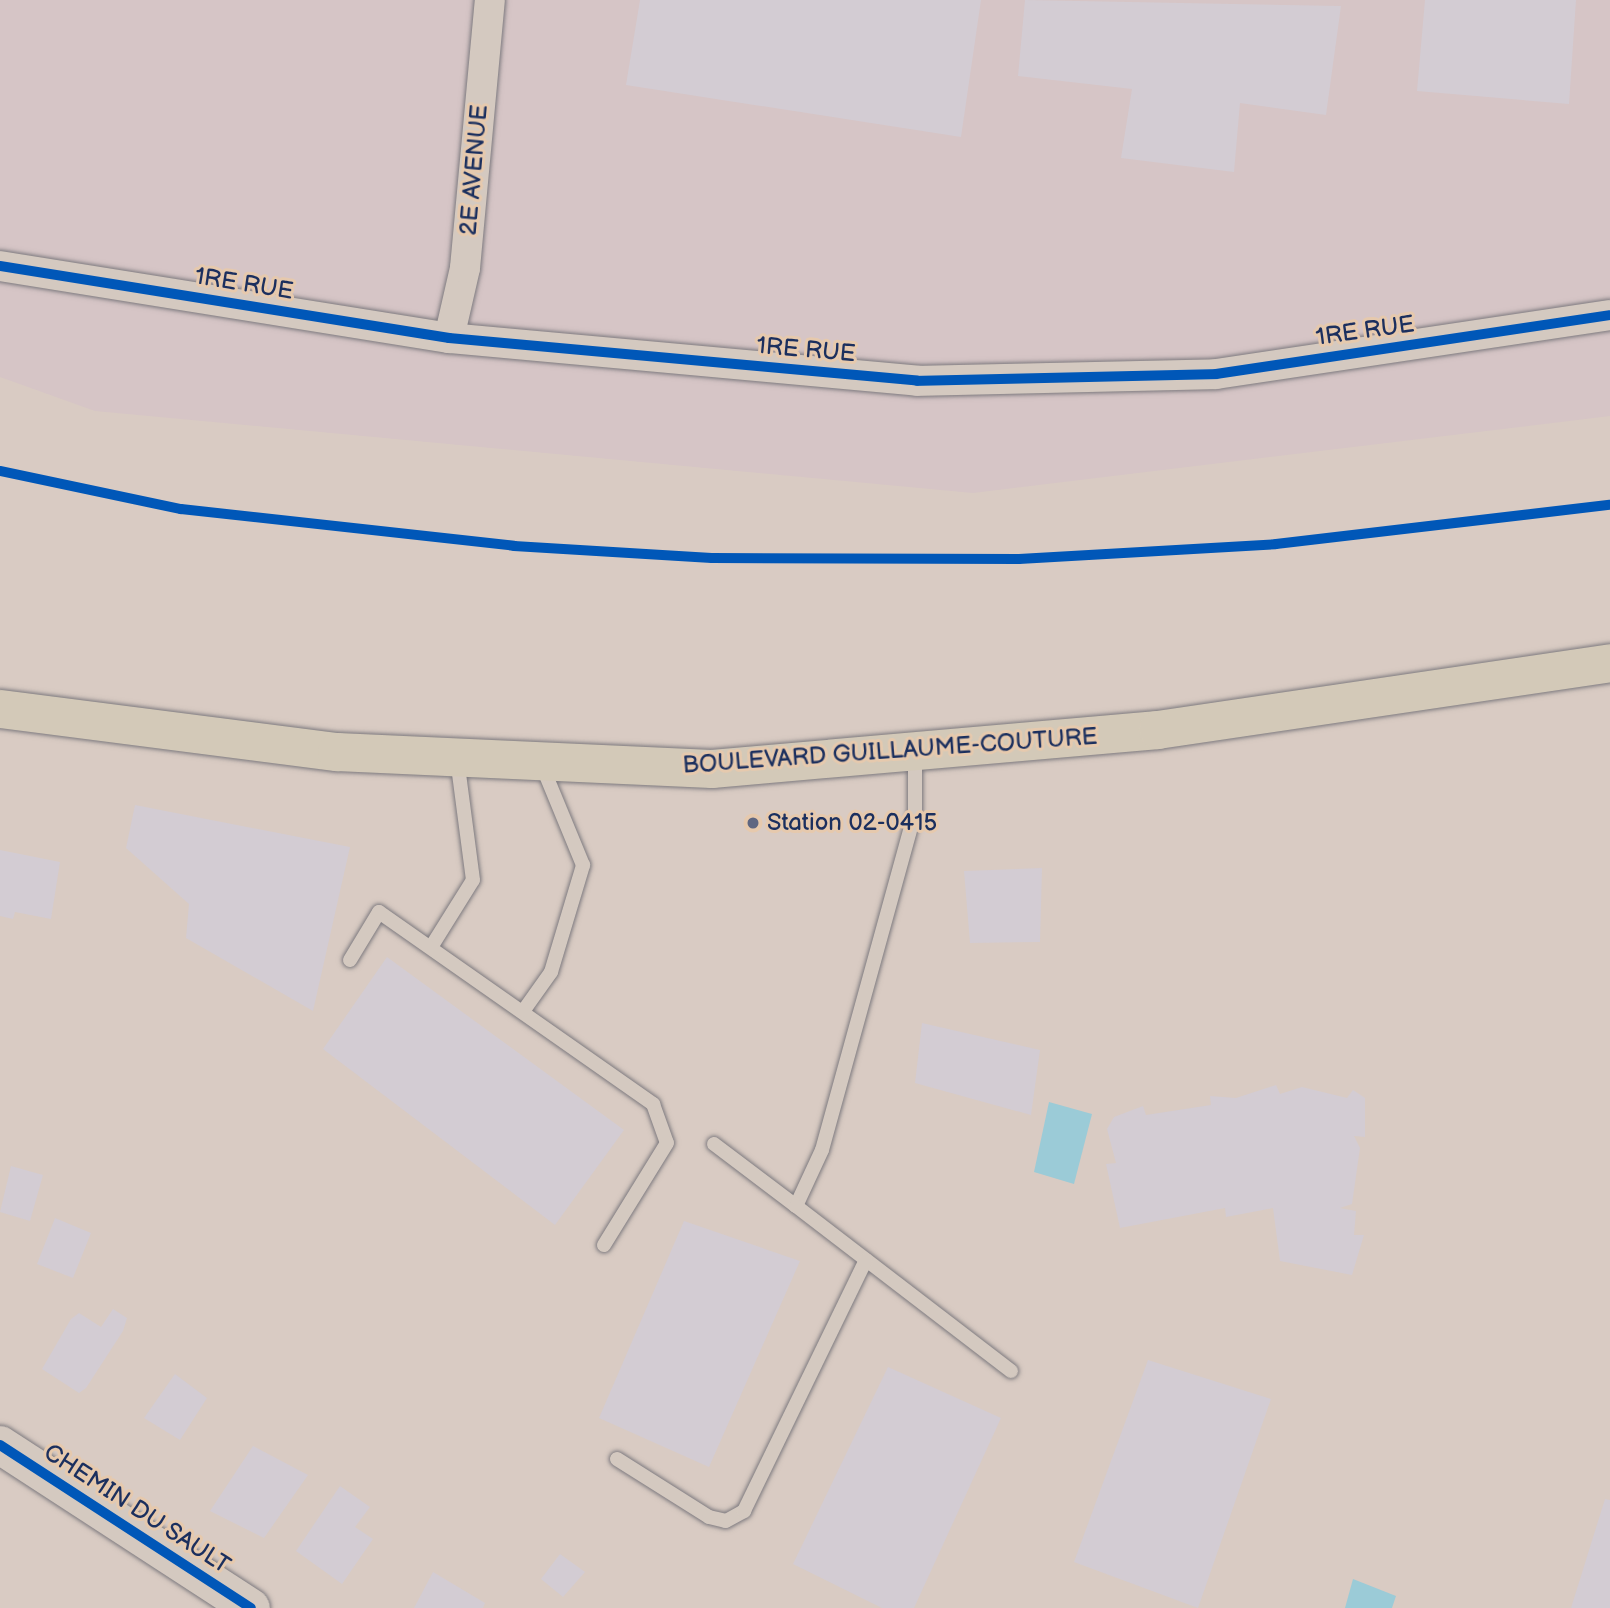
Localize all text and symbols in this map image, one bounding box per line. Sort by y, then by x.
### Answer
street label: 2E AVENUE [454,103,494,237]
street label: 1RE RUE [193,262,295,306]
street label: 1RE RUE [1314,310,1416,352]
street label: 1RE RUE [755,331,857,369]
street label: BOULEVARD GUILLAUME-COUTURE [682,722,1098,780]
place label: Station 02-0415 [767,809,937,837]
marker: Station 02-0415 [745,815,761,831]
street label: CHEMIN DU SAULT [38,1438,236,1580]

